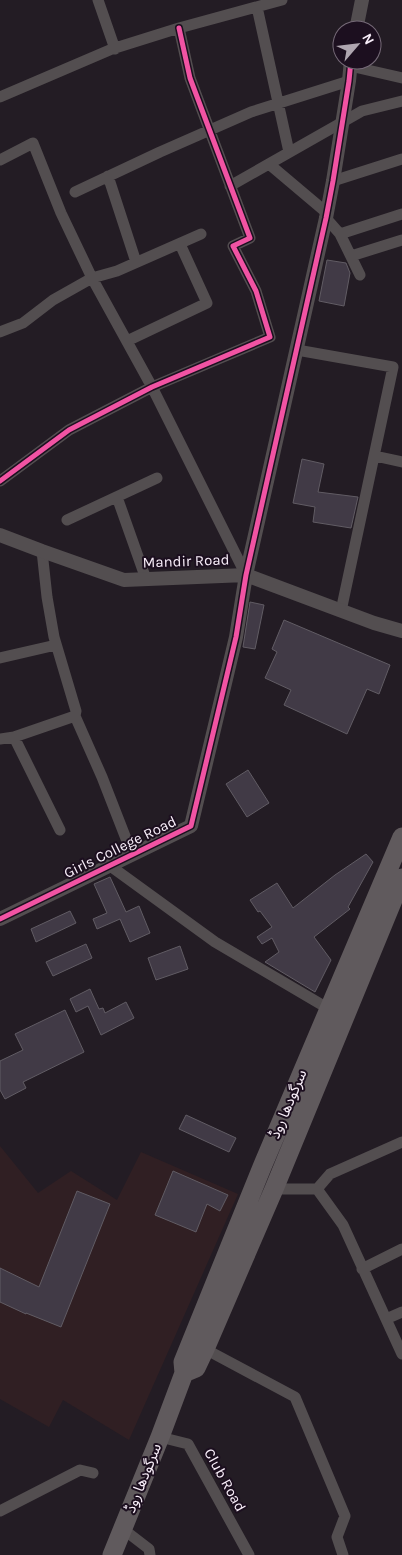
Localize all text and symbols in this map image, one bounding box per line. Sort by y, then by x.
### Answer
north arrow [332,20,382,70]
text: N [358,31,378,48]
street label: Mandir Road [142,550,230,572]
street label: Girls College Road [61,812,179,882]
street label: سرگودھا روڈ [265,1066,311,1141]
street label: سرگودھا روڈ [121,1440,165,1515]
street label: Club Road [200,1445,250,1515]

